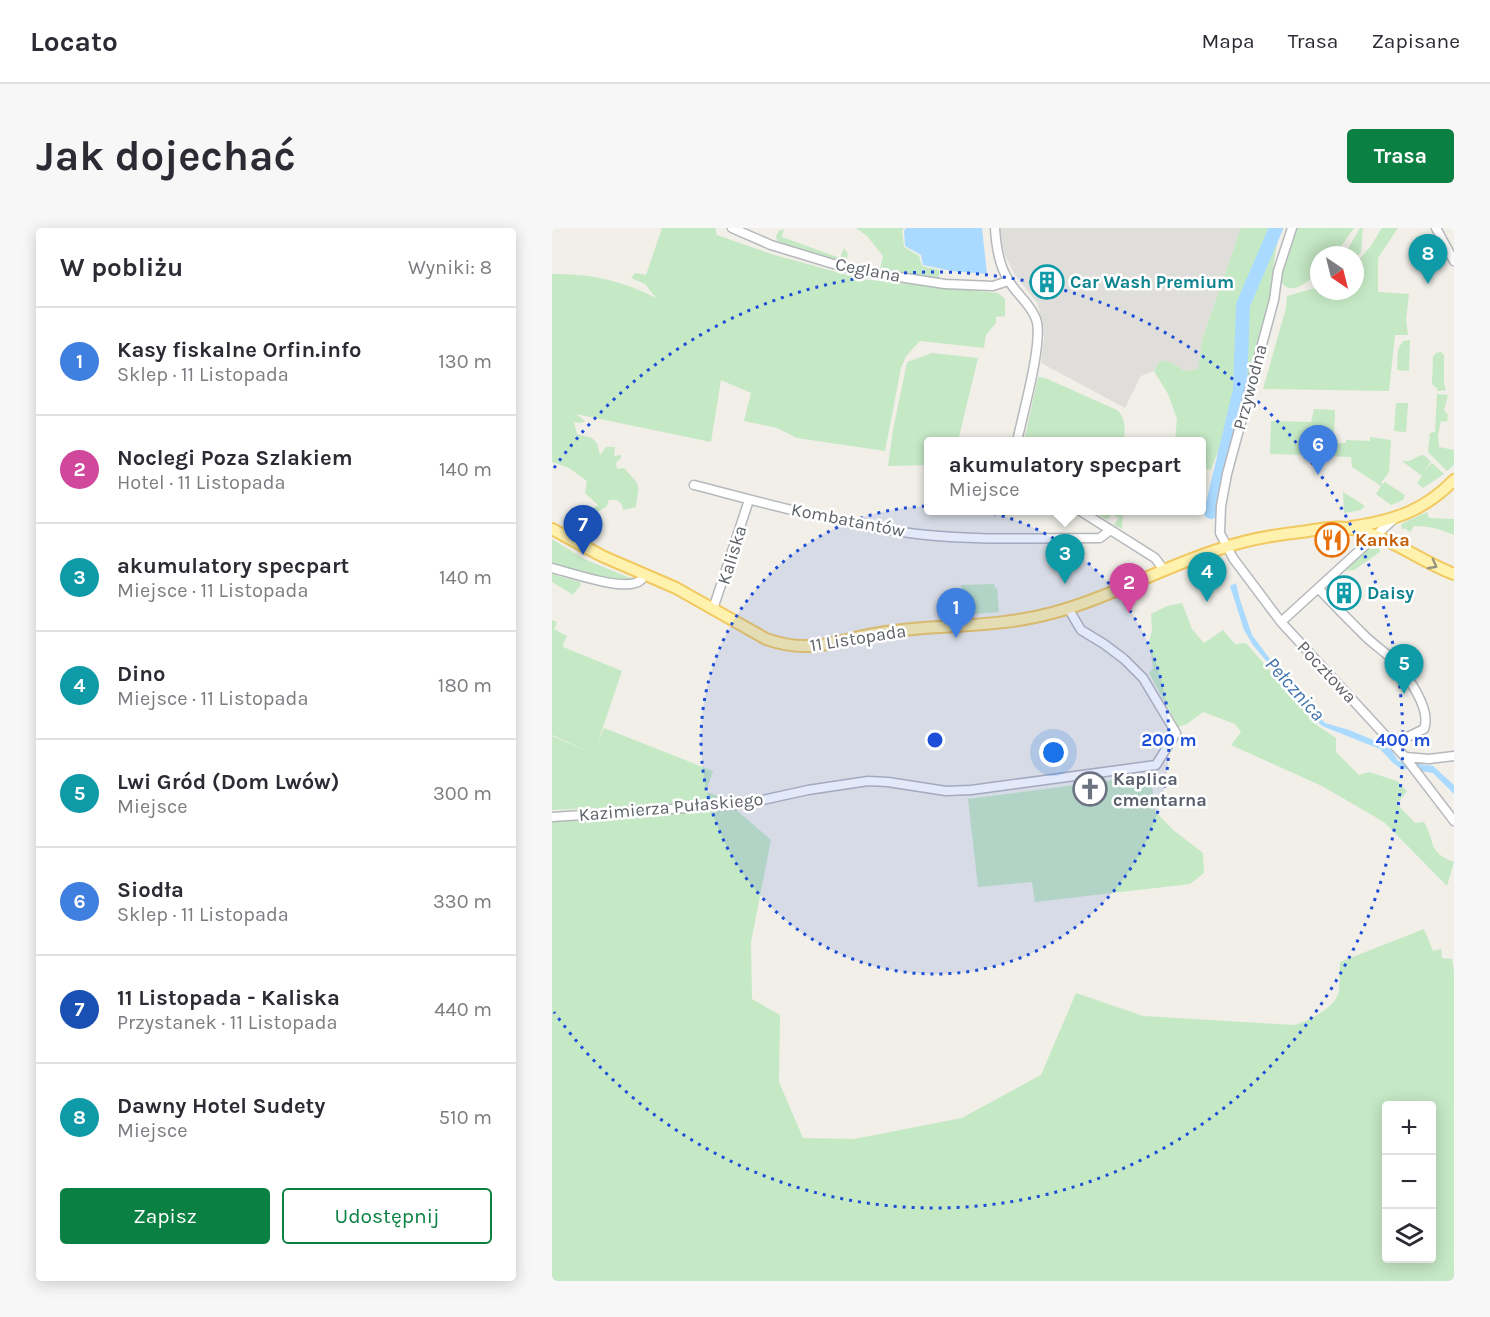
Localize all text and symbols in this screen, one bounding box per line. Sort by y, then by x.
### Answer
text: Locato [30,25,118,58]
text: Mapa [1202,29,1255,53]
text: Trasa [1288,29,1338,53]
text: Zapisane [1371,29,1460,53]
button: Trasa [1347,129,1454,183]
text: Jak dojechać [36,131,296,181]
pin: 8 [1408,235,1448,284]
north arrow [1310,246,1364,300]
text: W pobliżu [60,252,183,283]
street label: Ceglana [833,253,903,287]
text: Wyniki: 8 [408,256,492,279]
building icon: Car Wash Premium [1029,264,1065,300]
place label: Car Wash Premium [1070,271,1234,293]
text: Kasy fiskalne Orfin.info [117,337,361,363]
street label: Przywodna [1228,342,1272,432]
text: 1 [76,350,83,373]
text: 130 m [438,350,492,373]
text: Sklep · 11 Listopada [117,363,289,386]
pin: 6 [1298,426,1338,475]
popup [924,437,1206,515]
text: Noclegi Poza Szlakiem [117,445,353,471]
text: akumulatory specpart [949,452,1181,478]
text: 2 [73,458,86,481]
text: 140 m [439,458,492,481]
text: Hotel · 11 Listopada [117,471,286,494]
text: Miejsce [949,478,1019,501]
street label: Kombatantów [789,498,907,542]
pin: 7 [564,506,603,555]
restaurant icon: Kanka [1314,522,1350,558]
street label: Kaliska [713,523,751,587]
place label: Kanka [1355,529,1410,551]
pin: 3 [1046,534,1084,584]
pin: 4 [1188,552,1226,602]
text: akumulatory specpart [117,553,349,579]
one-way arrow [1427,558,1438,569]
pin: 2 [1110,564,1148,613]
text: 3 [73,566,86,589]
text: 140 m [439,566,492,589]
building icon: Daisy [1326,575,1362,611]
text: Miejsce · 11 Listopada [117,579,308,602]
place label: Daisy [1367,582,1414,604]
pin: 1 [936,588,976,638]
street label: 11 Listopada [808,620,908,656]
street label: Pocztowa [1293,636,1361,708]
pin: 5 [1384,644,1424,694]
water label: Pełcznica [1260,652,1330,726]
text: Dino [117,661,165,687]
text: 4 [74,674,85,697]
text: 180 m [438,674,492,697]
text: Miejsce · 11 Listopada [117,687,308,710]
text: 200 m [1141,729,1197,751]
text: 400 m [1375,729,1431,751]
centre of rings [925,730,945,750]
your location [1039,738,1068,767]
place label: Kaplica cmentarna [1113,768,1207,811]
text: Lwi Gród (Dom Lwów) [117,769,340,795]
church icon: Kaplica cmentarna [1072,771,1108,807]
text: 5 [74,782,85,805]
text: 300 m [433,782,492,805]
street label: Kazimierza Pułaskiego [578,788,764,826]
text: Miejsce [117,795,188,818]
text: Siodła [117,877,184,903]
text: 6 [73,890,86,913]
text: 330 m [433,890,492,913]
text: Sklep · 11 Listopada [117,903,289,926]
text: 11 Listopada - Kaliska [117,985,340,1011]
text: 7 [75,998,84,1021]
text: 440 m [434,998,492,1021]
text: Przystanek · 11 Listopada [117,1011,338,1034]
text: Dawny Hotel Sudety [117,1093,325,1119]
map controls [1382,1101,1436,1263]
button: + [1382,1101,1436,1155]
text: 8 [73,1106,86,1129]
text: 510 m [439,1106,492,1129]
text: Miejsce [117,1119,188,1142]
button: − [1382,1155,1436,1209]
button: Zapisz [60,1188,270,1244]
button: Udostępnij [282,1188,492,1244]
button: layers [1382,1209,1436,1263]

